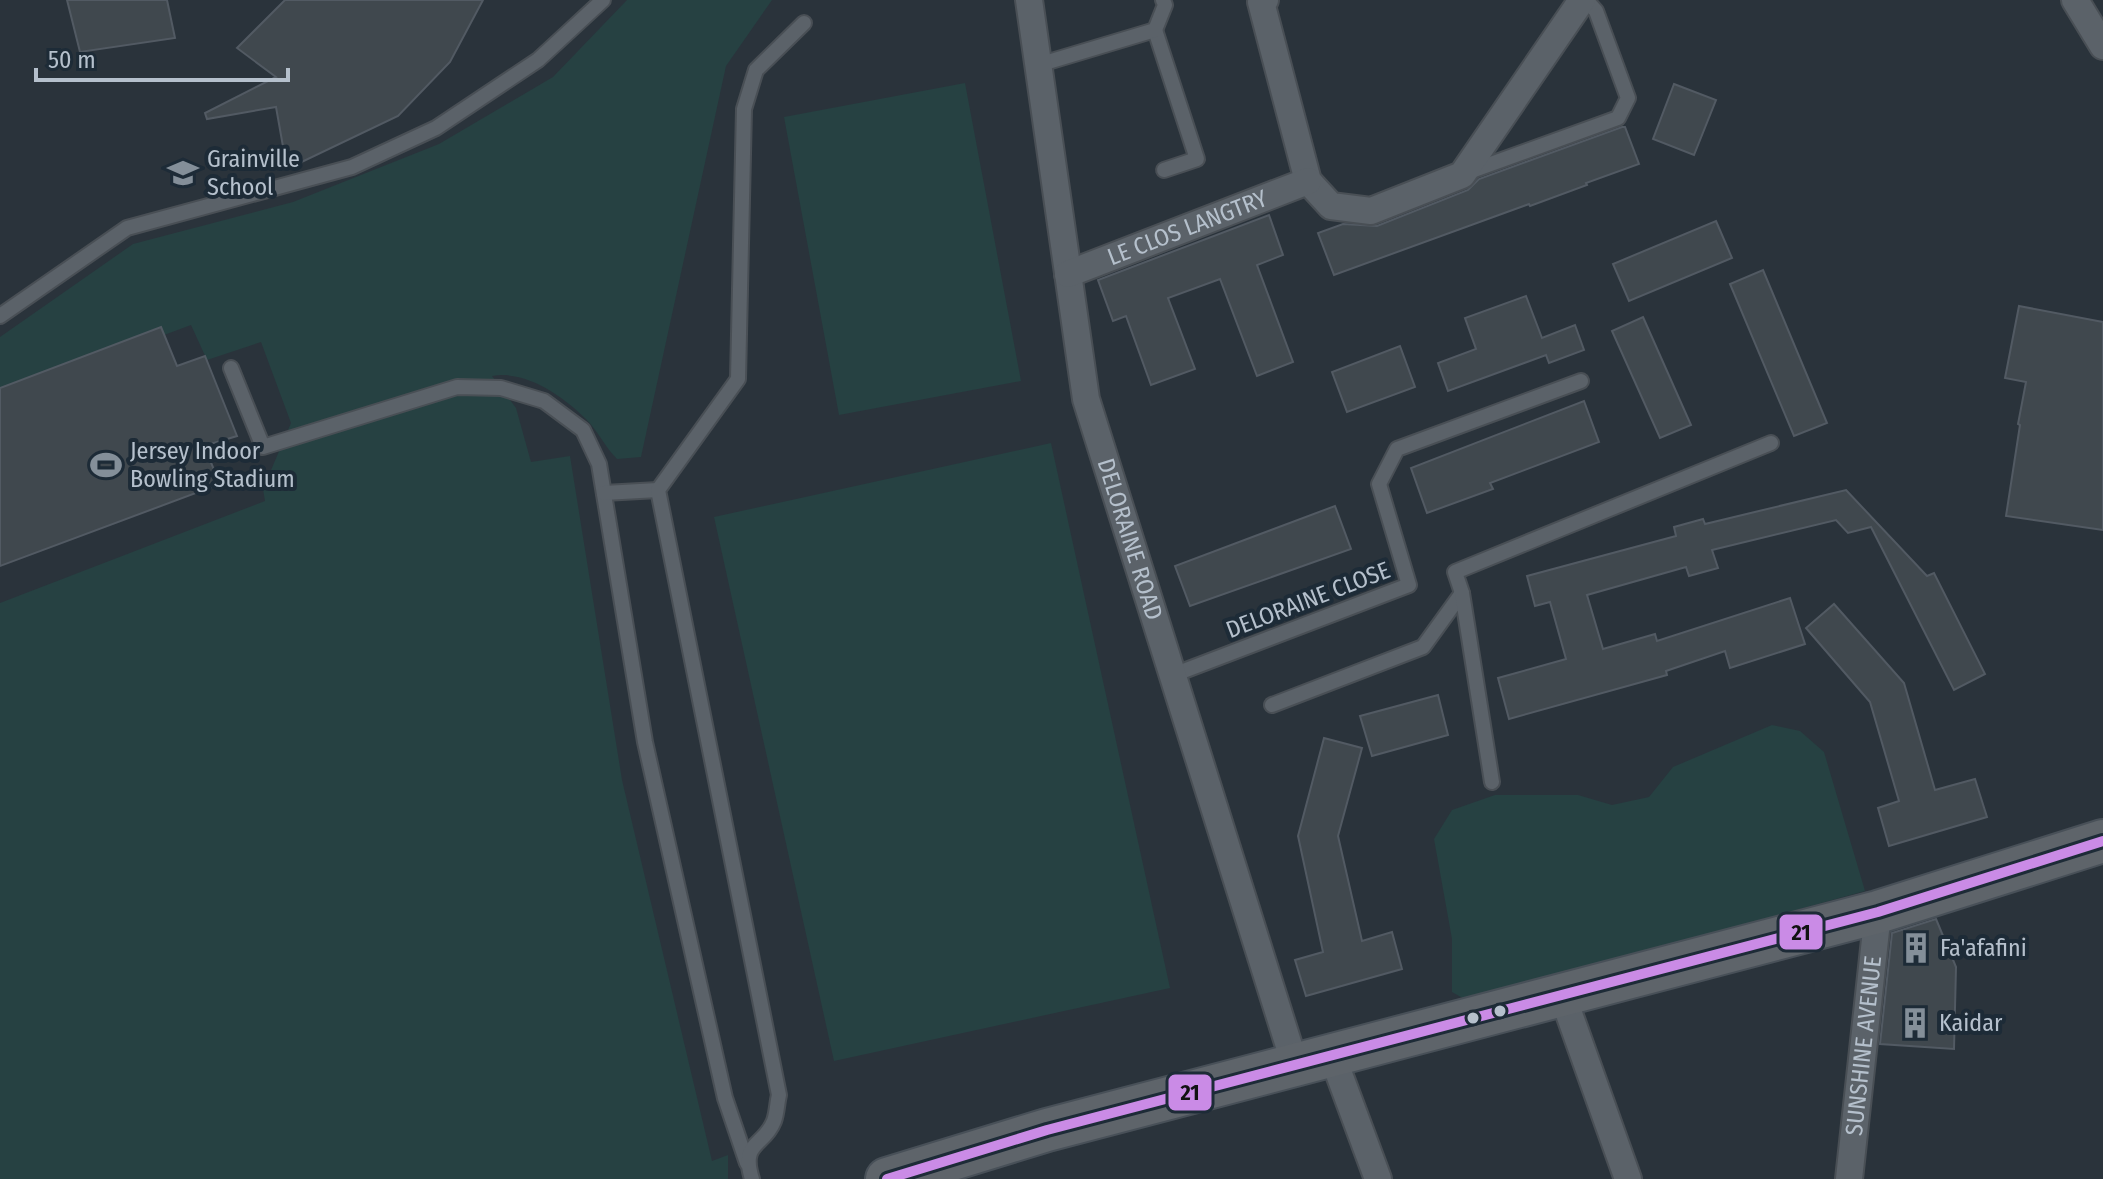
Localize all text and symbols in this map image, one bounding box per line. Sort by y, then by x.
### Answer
scale bar [36,32,288,82]
text: 50 m [48,46,96,74]
place label: Grainville School [207,145,300,201]
school or university icon: Grainville School [166,156,200,190]
street label: LE CLOS LANGTRY [1104,184,1271,271]
place label: Jersey Indoor Bowling Stadium [130,437,295,493]
sports icon: Jersey Indoor Bowling Stadium [89,448,123,482]
street label: DELORAINE ROAD [1092,455,1168,623]
street label: DELORAINE CLOSE [1222,556,1394,644]
line badge: 21 [1778,913,1824,951]
text: 21 [1790,919,1811,946]
building icon: Fa'afafini [1899,931,1933,965]
place label: Fa'afafini [1940,934,2027,962]
street label: SUNSHINE AVENUE [1840,955,1887,1137]
unlabelled marker [1492,1003,1508,1019]
building icon: Kaidar [1898,1006,1932,1040]
place label: Kaidar [1939,1009,2003,1037]
unlabelled marker [1465,1010,1481,1026]
line badge: 21 [1167,1073,1213,1112]
text: 21 [1179,1079,1200,1106]

